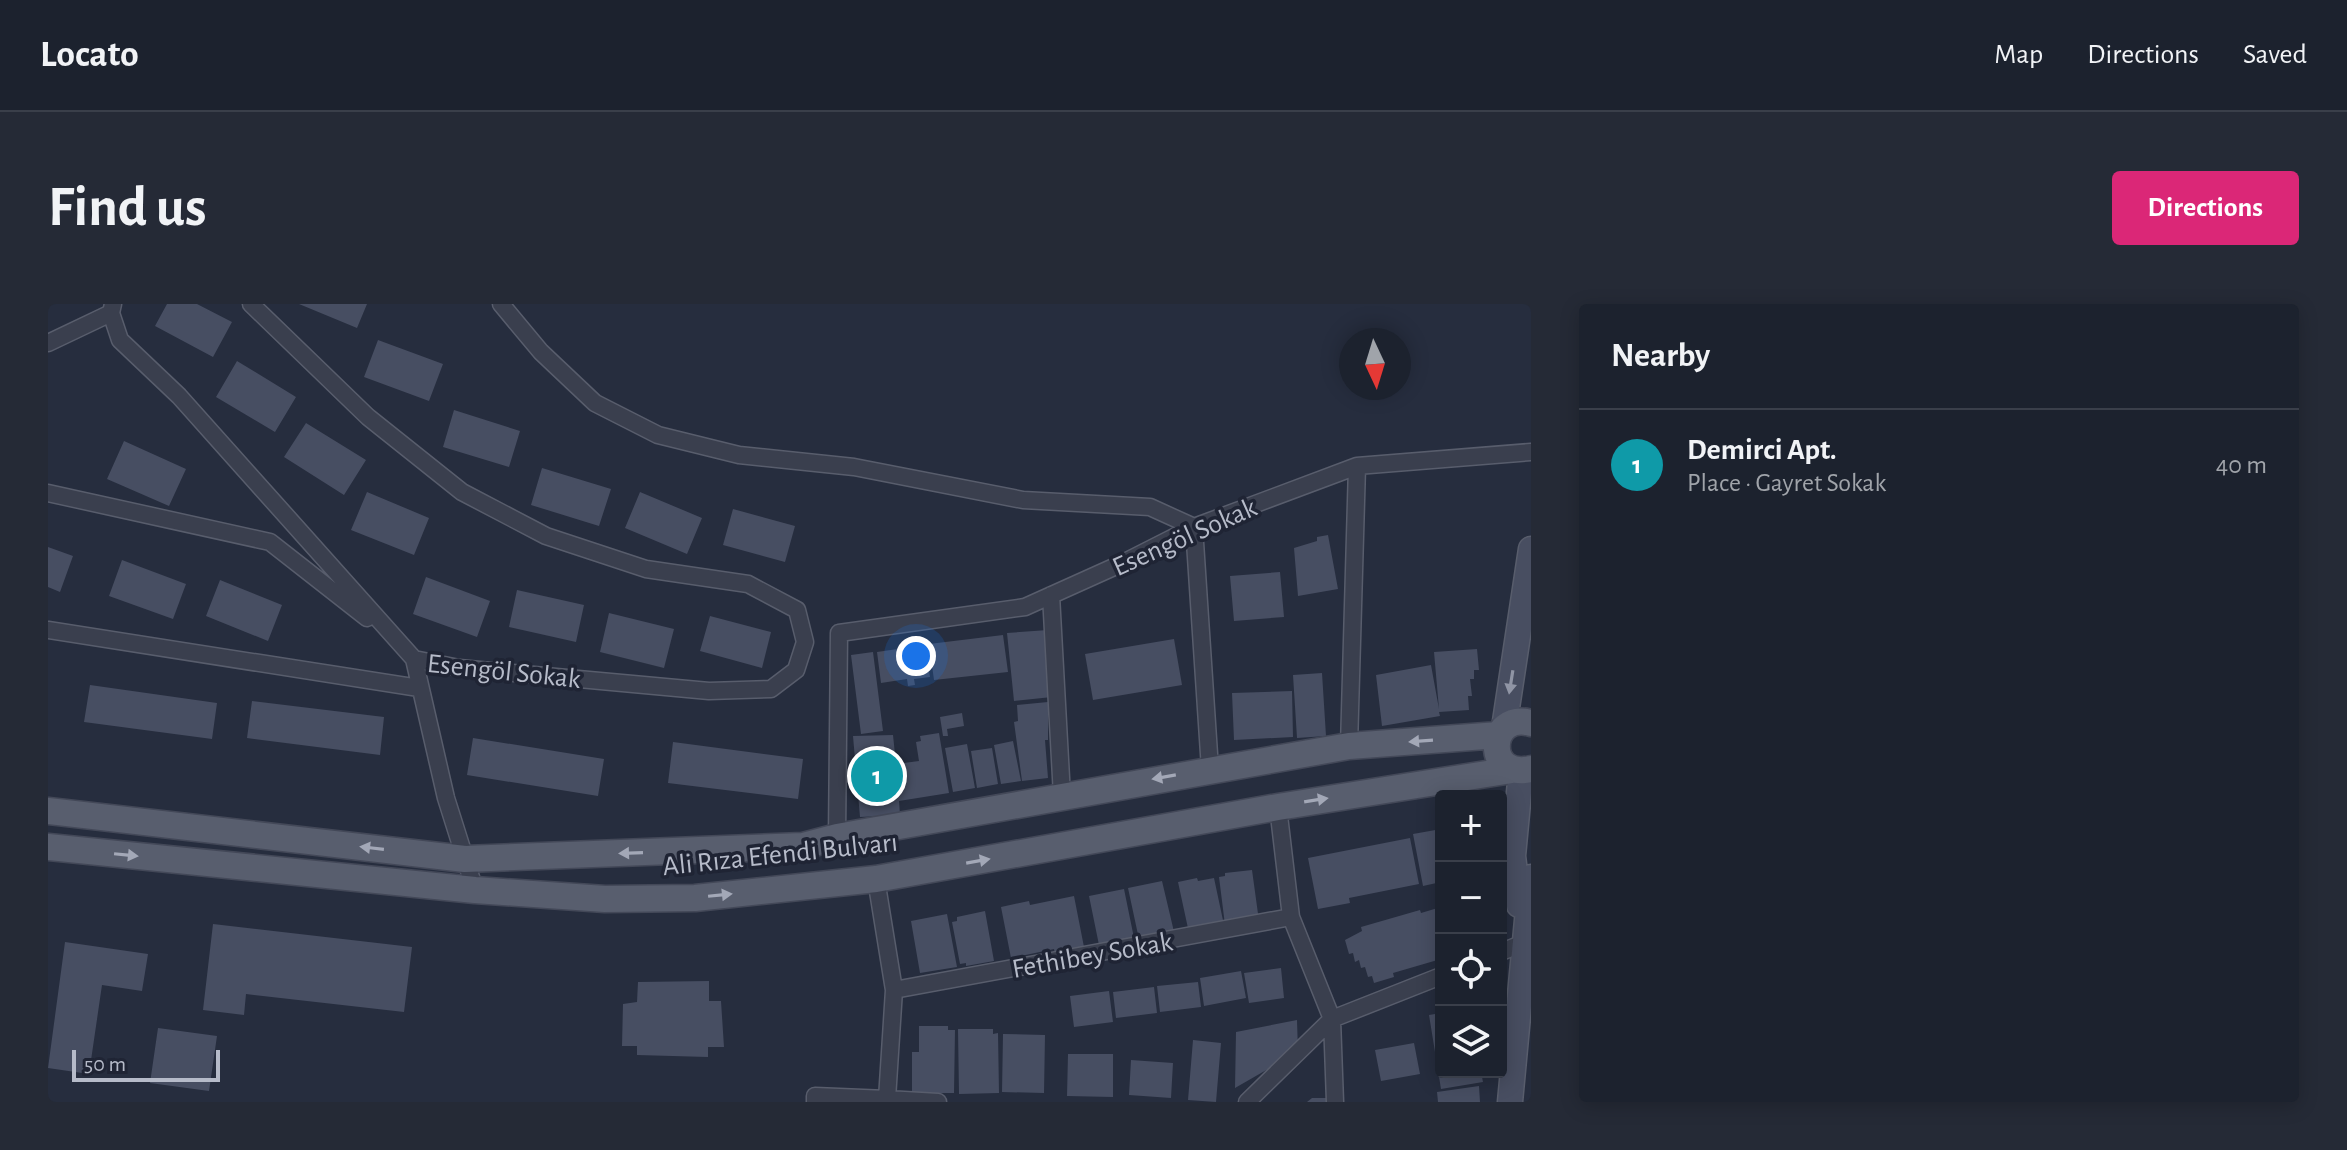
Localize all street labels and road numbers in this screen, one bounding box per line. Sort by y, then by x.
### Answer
street label: Esengöl Sokak [1109,494,1261,582]
street label: Esengöl Sokak [426,650,582,694]
street label: Ali Rıza Efendi Bulvarı [661,829,899,881]
street label: Fethibey Sokak [1010,928,1175,984]

